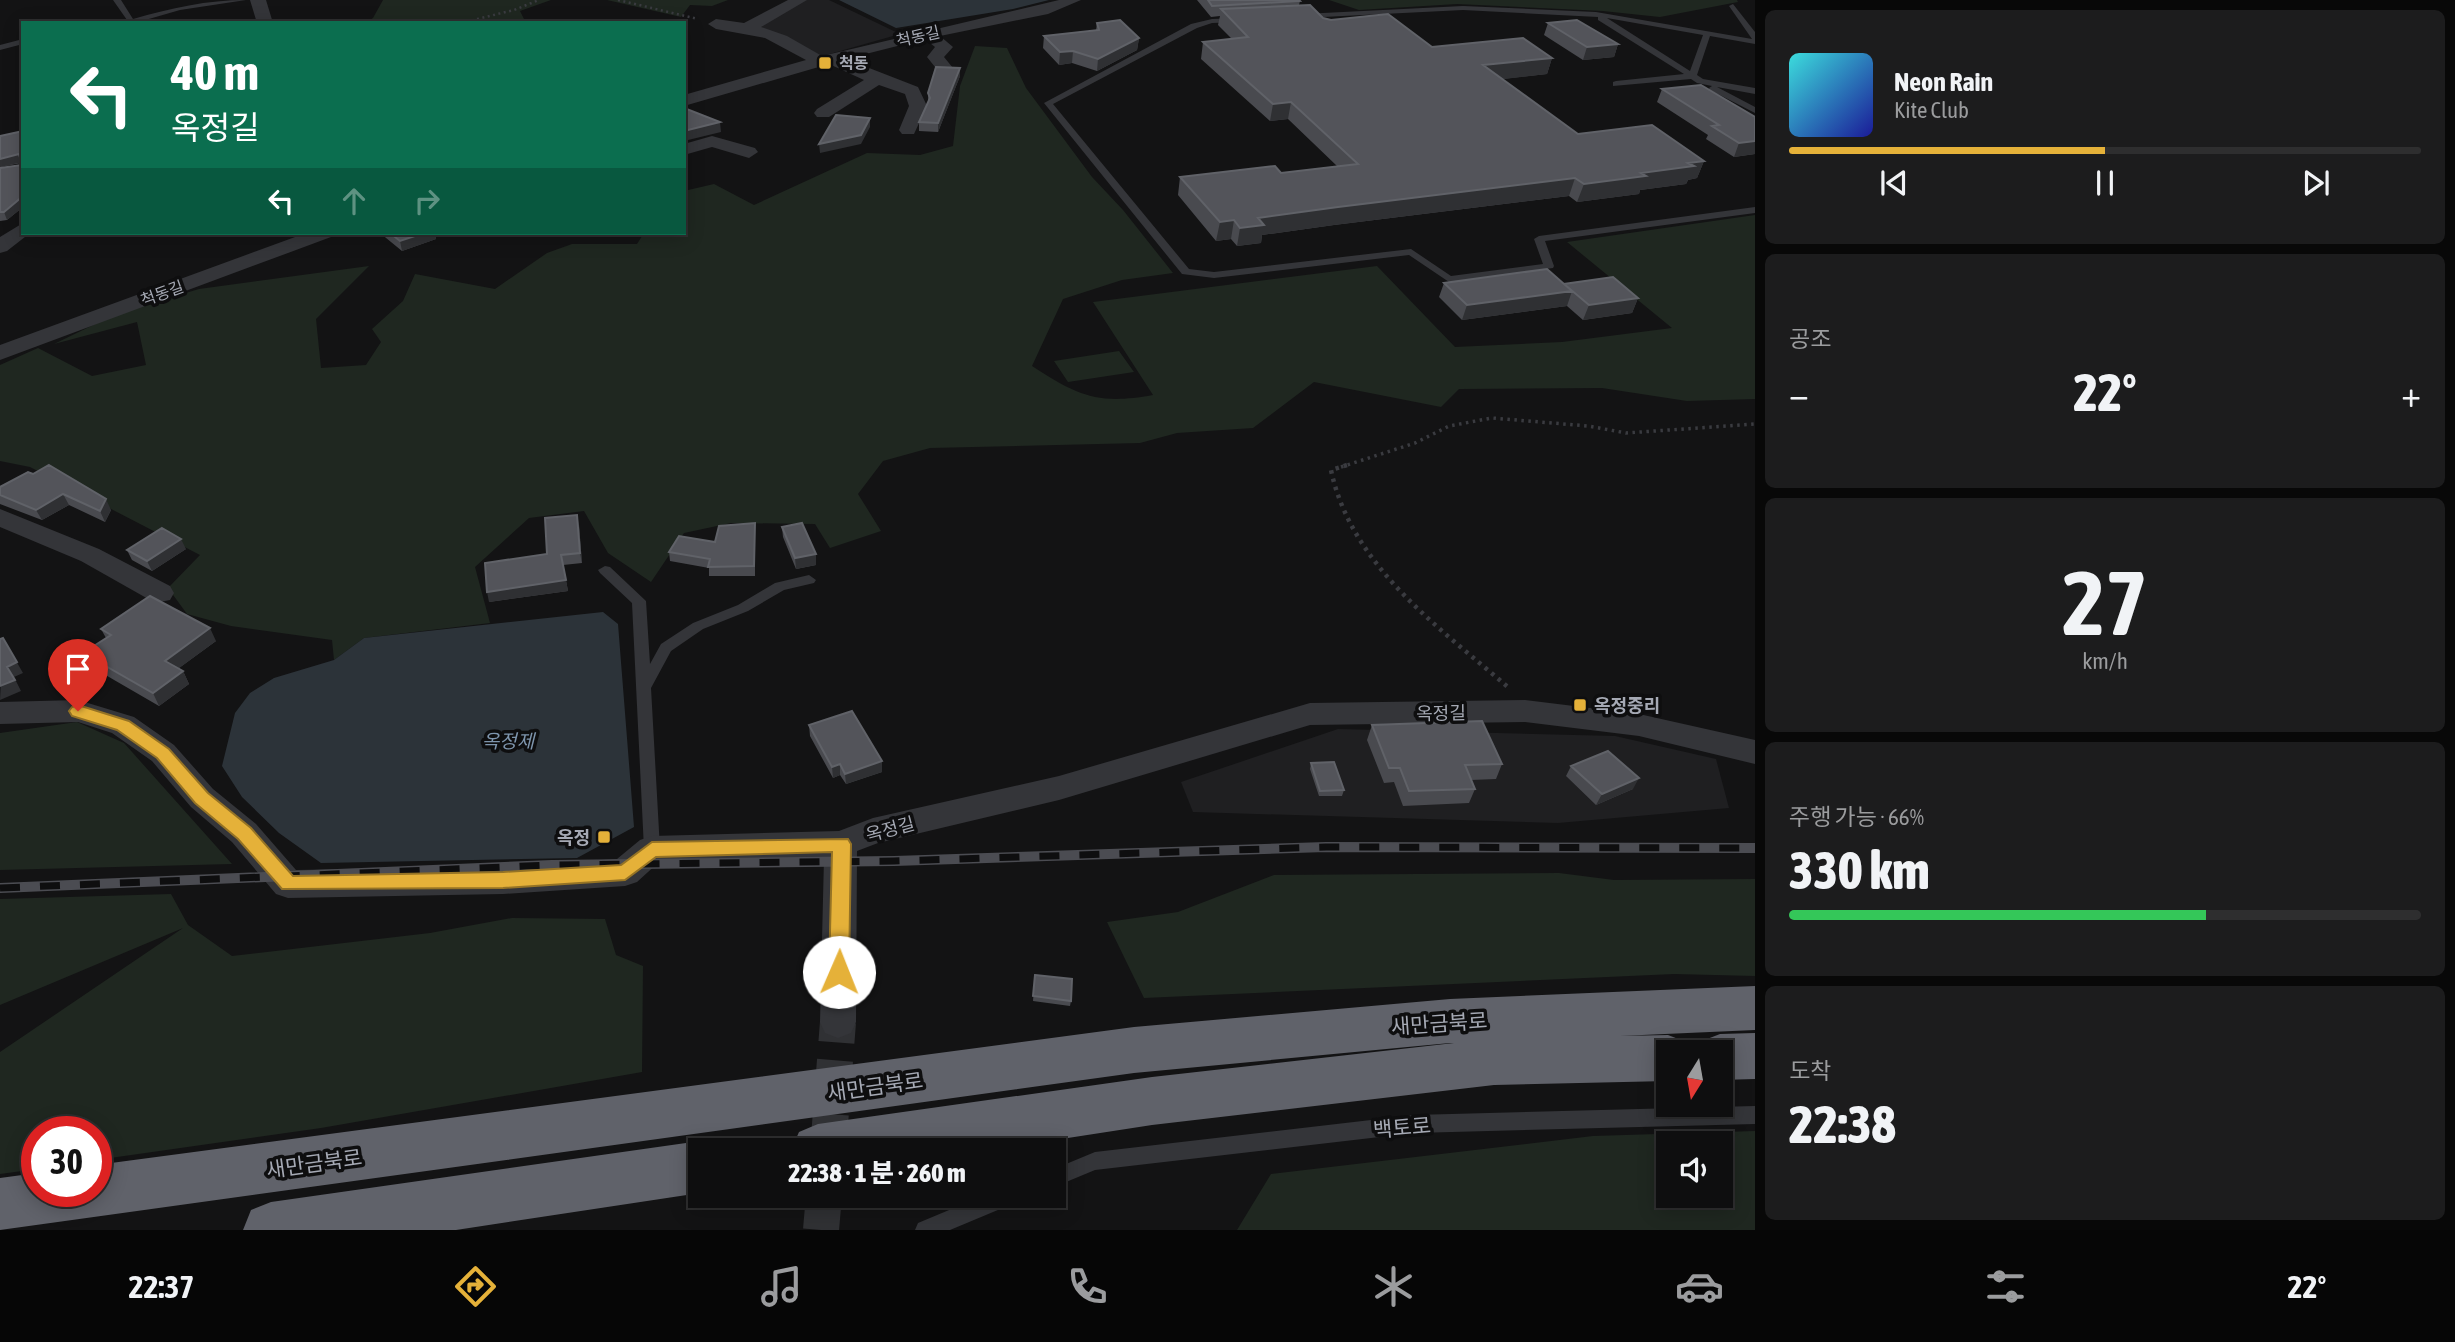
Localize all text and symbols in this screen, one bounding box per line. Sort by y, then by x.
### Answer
street label: 척동길 [894,22,942,50]
text: 40 m [171,44,259,100]
icon: left [56,49,147,140]
place label: 척동 [839,54,868,72]
marker: 척동 [817,55,833,71]
text: Neon Rain [1894,67,1993,97]
text: Kite Club [1894,97,1969,123]
text: 옥정길 [171,109,259,146]
icon: previous [1875,164,1913,202]
icon: pause [2086,164,2124,202]
icon: next [2297,164,2335,202]
icon: left [262,182,300,220]
icon: ahead [335,182,373,220]
icon: right [408,182,446,220]
street label: 척동길 [138,277,186,309]
text: 공조 [1789,326,1831,352]
text: 22° [2073,362,2137,422]
text: − [1789,372,1809,415]
text: + [2401,372,2421,415]
text: 27 [2062,550,2148,654]
pin [48,639,108,711]
text: km/h [2082,648,2128,674]
icon: arrive [59,650,97,688]
place label: 옥정중리 [1594,695,1660,716]
marker: 옥정중리 [1572,697,1588,713]
street label: 옥정길 [1416,702,1466,724]
water label: 옥정제 [482,730,537,752]
text: 주행 가능 · 66% [1789,804,1924,830]
street label: 옥정길 [863,812,917,846]
place label: 옥정 [557,827,590,848]
marker: 옥정 [596,829,612,845]
text: 330 km [1789,840,1930,900]
position arrow [802,935,876,1009]
street label: 새만금북로 [1390,1008,1488,1038]
north arrow [1656,1040,1732,1116]
map controls [1656,1040,1733,1208]
text: 도착 [1789,1058,1831,1084]
street label: 새만금북로 [825,1067,925,1105]
text: 22:38 [1789,1094,1896,1154]
street label: 백토로 [1372,1113,1432,1141]
speed limit sign: 30 [21,1116,112,1207]
button: sound [1656,1131,1733,1208]
street label: 새만금북로 [264,1144,364,1182]
text: 22:38 · 1 분 · 260 m [788,1158,966,1188]
icon: directions [451,1262,500,1311]
icon: music [757,1262,806,1311]
icon: phone [1063,1262,1112,1311]
icon: climate [1369,1262,1418,1311]
icon: car [1675,1262,1724,1311]
icon: filters [1981,1262,2030,1311]
text: 22:37 [129,1268,194,1305]
text: 22° [2287,1268,2326,1305]

